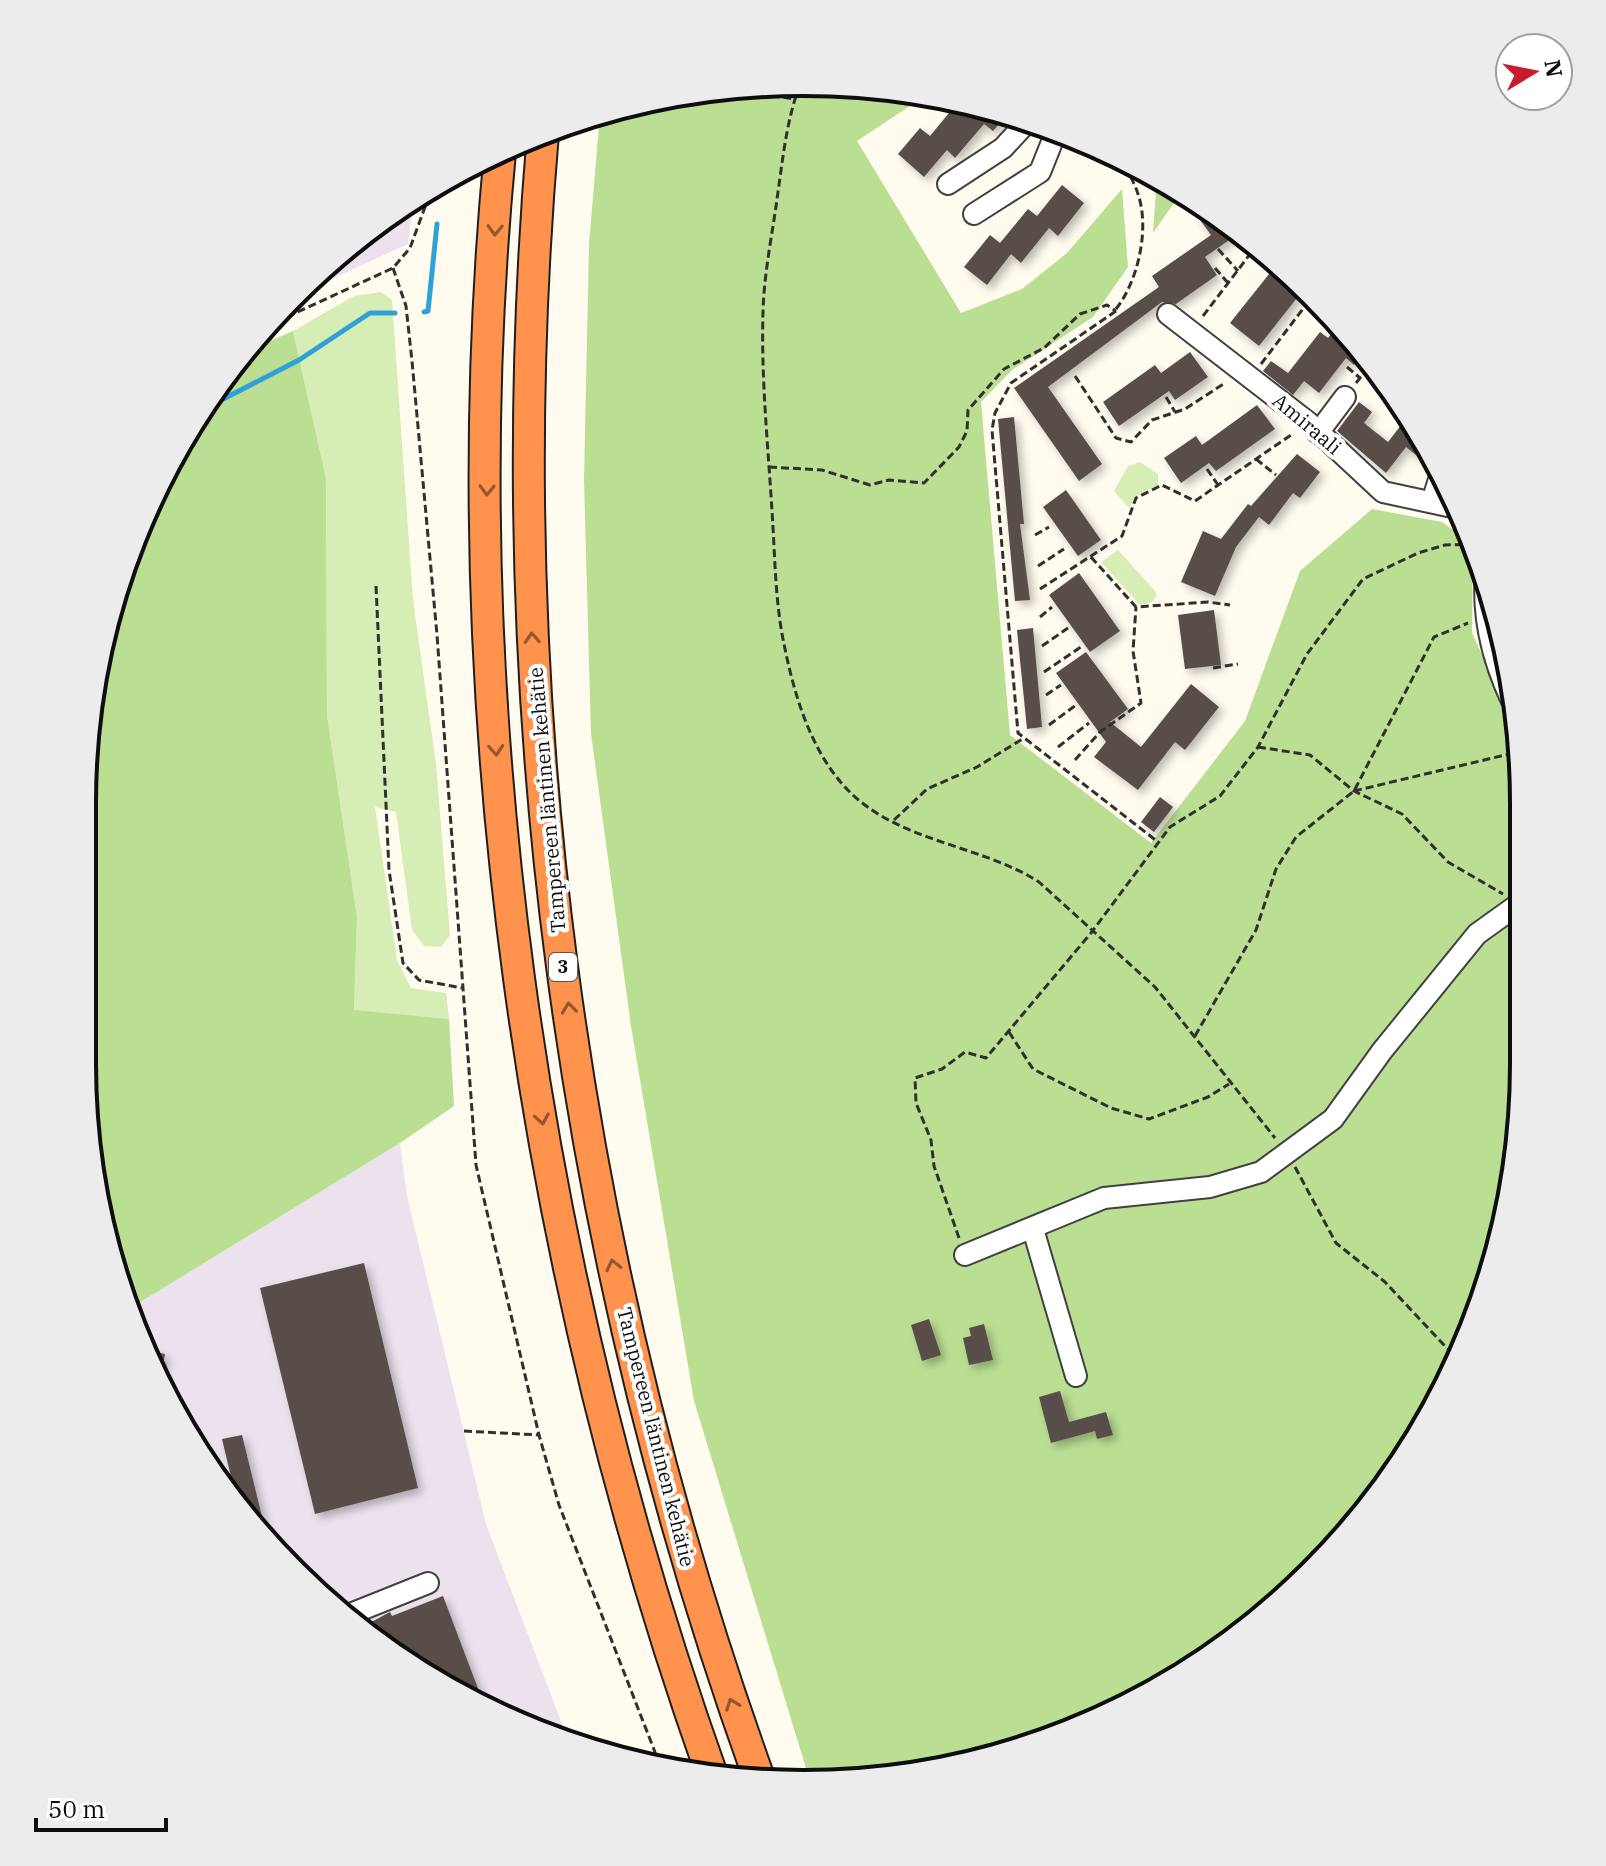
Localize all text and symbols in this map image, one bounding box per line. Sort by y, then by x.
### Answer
north arrow [1494,32,1574,112]
text: N [1538,57,1570,80]
one-way arrow [486,224,503,237]
street label: Amiraali [1267,387,1347,460]
one-way arrow [478,484,496,497]
one-way arrow [524,631,541,644]
street label: Tampereen läntinen kehätie [521,666,572,934]
one-way arrow [487,744,504,757]
road number: 3 [549,953,577,981]
one-way arrow [561,1002,578,1015]
one-way arrow [533,1112,550,1125]
one-way arrow [605,1258,622,1272]
street label: Tampereen läntinen kehätie [611,1304,702,1569]
one-way arrow [725,1698,742,1712]
scale bar [36,1782,166,1832]
text: 50 m [48,1793,105,1825]

